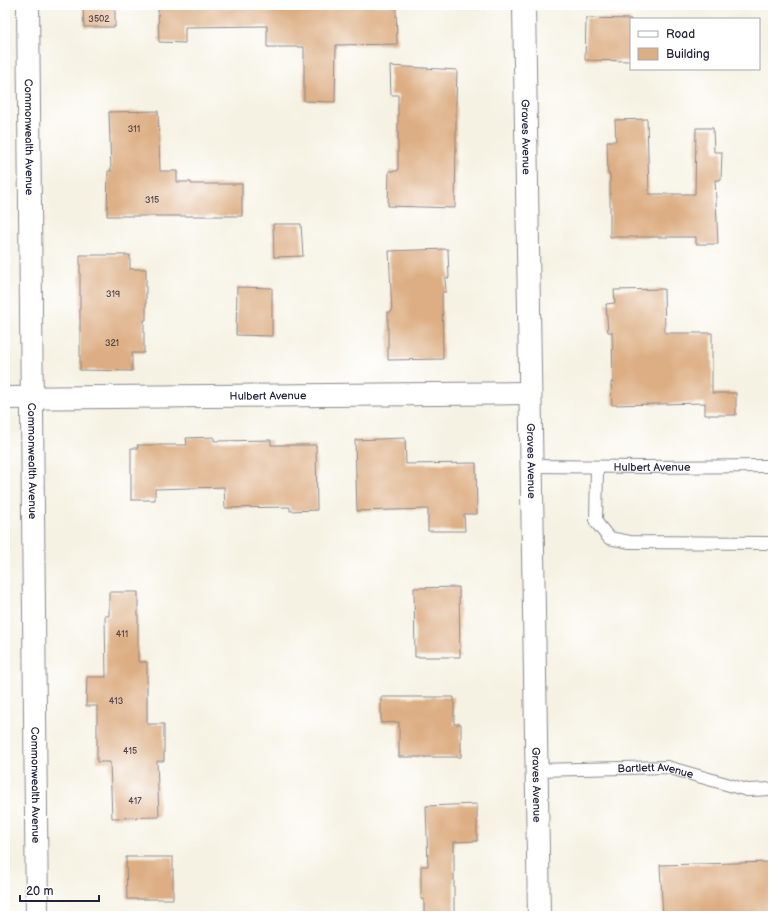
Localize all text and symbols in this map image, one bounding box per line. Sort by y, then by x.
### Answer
house number: 3502 [88,14,110,25]
legend [630,18,760,70]
text: Road [666,27,695,42]
text: Building [666,47,710,62]
street label: Commonwealth Avenue [22,79,36,196]
street label: Graves Avenue [519,99,533,175]
house number: 311 [128,124,140,135]
house number: 315 [145,195,159,206]
house number: 319 [106,289,120,300]
house number: 321 [105,338,119,349]
street label: Hulbert Avenue [230,389,307,403]
street label: Commonwealth Avenue [25,403,39,520]
street label: Graves Avenue [524,423,538,499]
street label: Hulbert Avenue [614,461,691,474]
house number: 411 [116,629,128,640]
house number: 413 [109,696,124,707]
street label: Commonwealth Avenue [28,727,42,844]
house number: 415 [123,746,137,757]
street label: Graves Avenue [529,747,543,823]
street label: Bartlett Avenue [617,761,695,781]
house number: 417 [128,796,142,807]
scale bar [20,877,99,903]
text: 20 m [26,884,53,899]

